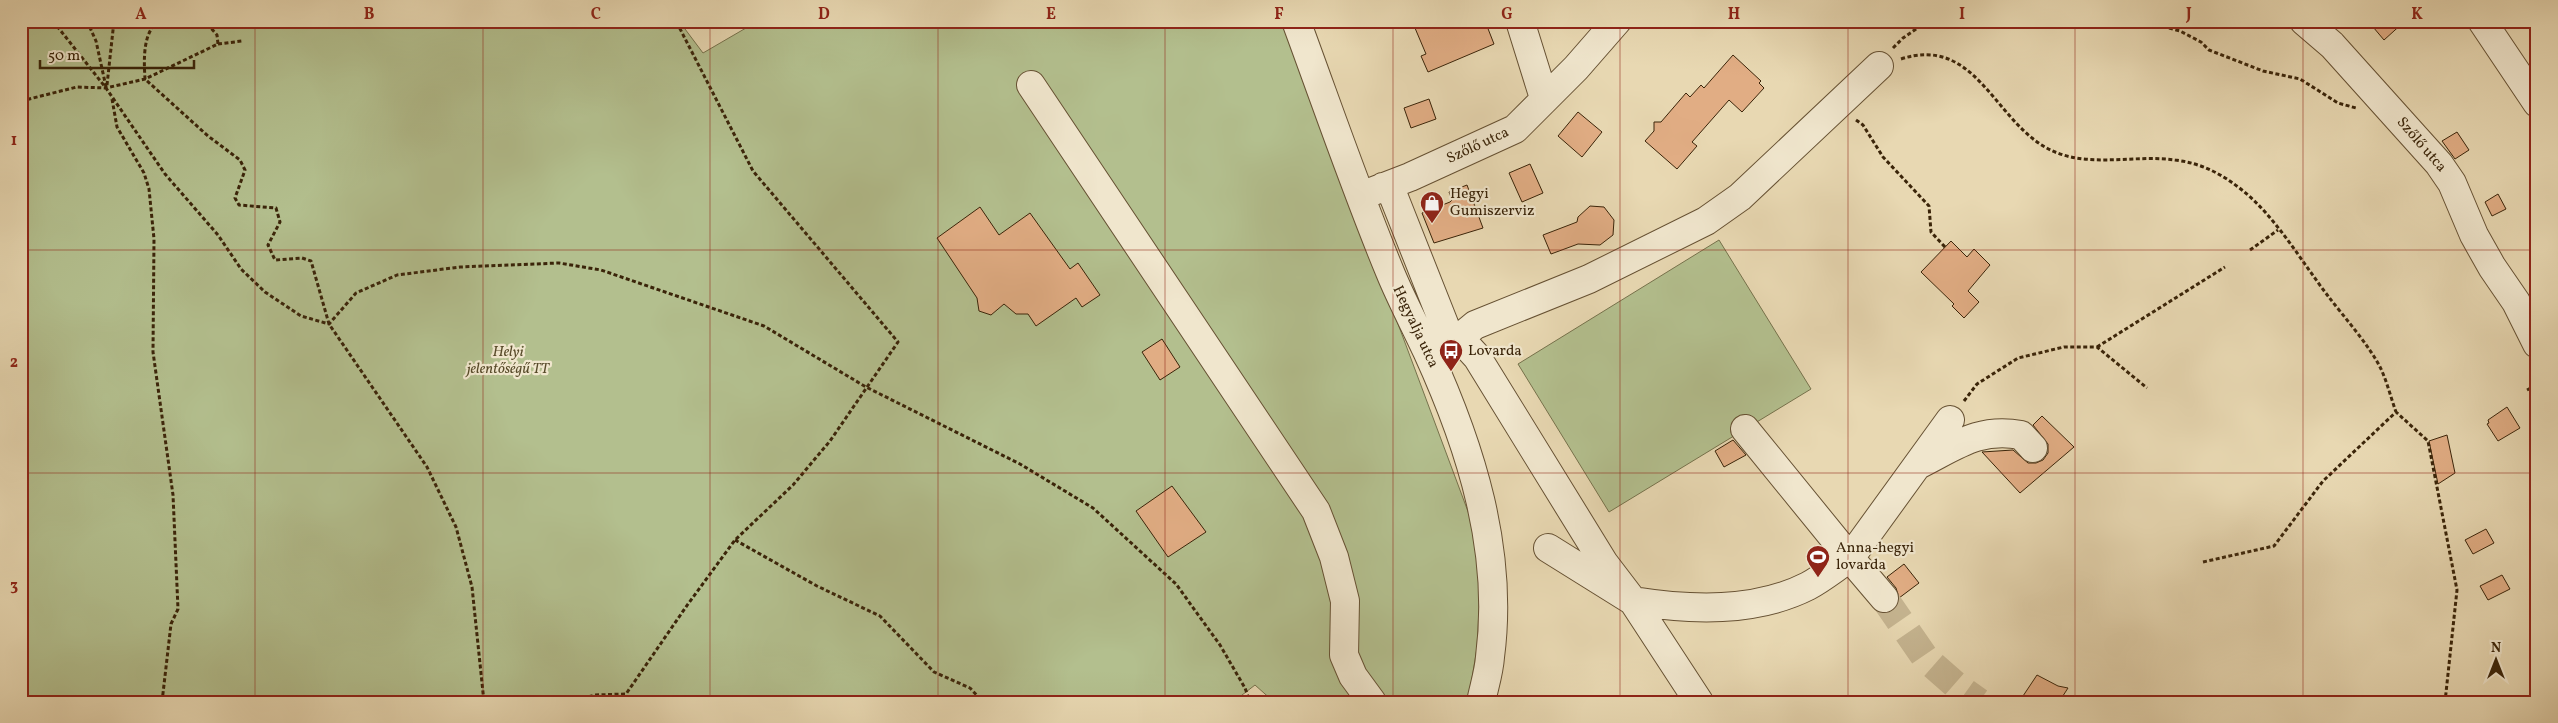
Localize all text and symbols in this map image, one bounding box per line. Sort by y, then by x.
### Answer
text: A [135,4,147,26]
text: B [364,4,375,26]
text: C [591,4,601,26]
text: D [818,4,830,26]
text: E [1046,4,1056,26]
text: F [1274,4,1284,26]
text: G [1501,4,1513,26]
text: H [1728,4,1740,26]
text: I [1959,4,1965,26]
text: J [2185,4,2192,26]
text: K [2411,4,2423,26]
scale bar [40,38,194,70]
text: 50 m [48,46,80,67]
street label: Szőlő utca [2391,113,2451,177]
street label: Szőlő utca [1443,122,1513,170]
text: 1 [11,130,17,152]
place label: Hegyi Gumiszerviz [1450,184,1535,222]
shop icon: Hegyi Gumiszerviz [1419,190,1445,224]
street label: Hegyalja utca [1387,282,1443,372]
bus stop icon: Lovarda [1438,338,1464,372]
place label: Lovarda [1468,341,1522,362]
park label: Helyi jelentőségű TT [465,342,551,380]
text: 2 [10,352,18,374]
place label: Anna-hegyi lovarda [1836,538,1914,576]
sports icon: Anna-hegyi lovarda [1805,544,1831,578]
text: 3 [10,575,18,597]
north arrow [2470,636,2520,686]
text: N [2491,639,2501,658]

